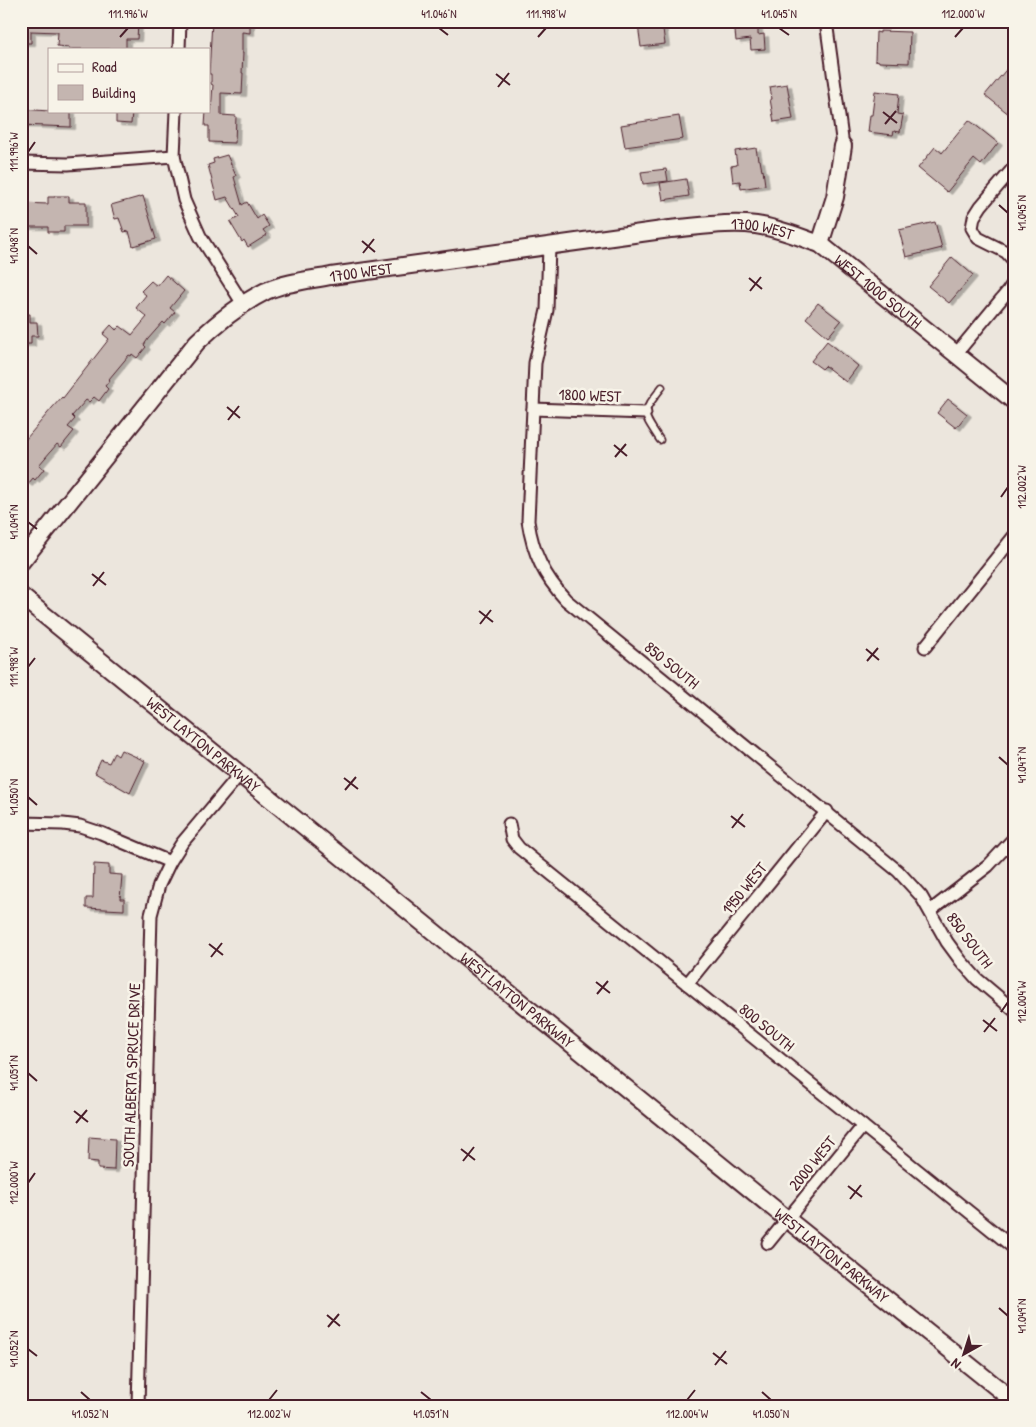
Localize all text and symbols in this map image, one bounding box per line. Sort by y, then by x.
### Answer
text: 111.996°W [108,5,148,22]
text: 41.046°N [421,5,457,22]
text: 111.998°W [526,5,567,22]
text: 41.045°N [761,5,797,22]
text: 112.000°W [941,5,985,22]
legend [48,48,210,112]
text: Road [92,56,117,77]
text: Building [92,82,136,103]
text: 111.996°W [5,132,22,172]
text: 41.045°N [1013,195,1030,231]
street label: 1700 WEST [731,213,797,245]
text: 41.048°N [5,228,22,264]
street label: WEST 1000 SOUTH [830,249,927,333]
street label: 1700 WEST [328,257,394,287]
street label: 1800 WEST [558,383,622,407]
text: 112.002°W [1013,465,1030,509]
text: 41.049°N [5,505,22,539]
street label: 850 SOUTH [640,636,704,694]
text: 111.998°W [5,646,22,687]
street label: WEST LAYTON PARKWAY [142,691,265,797]
text: 41.047°N [1013,747,1030,783]
text: 41.050°N [5,779,22,815]
street label: 1950 WEST [716,857,772,919]
street label: 850 SOUTH [942,908,998,972]
street label: WEST LAYTON PARKWAY [456,947,579,1053]
text: 112.004°W [1013,980,1030,1023]
street label: SOUTH ALBERTA SPRUCE DRIVE [117,983,145,1167]
street label: 800 SOUTH [735,998,799,1056]
text: 41.051°N [5,1055,22,1091]
street label: 2000 WEST [783,1131,841,1195]
text: 112.000°W [5,1161,22,1205]
street label: WEST LAYTON PARKWAY [770,1202,894,1308]
text: 41.049°N [1013,1299,1030,1333]
north arrow [938,1330,988,1380]
text: 41.052°N [5,1331,22,1367]
text: N [946,1354,964,1374]
text: 41.052°N [72,1405,108,1422]
text: 112.002°W [247,1405,291,1422]
text: 41.051°N [413,1405,449,1422]
text: 112.004°W [666,1405,709,1422]
text: 41.050°N [753,1405,789,1422]

